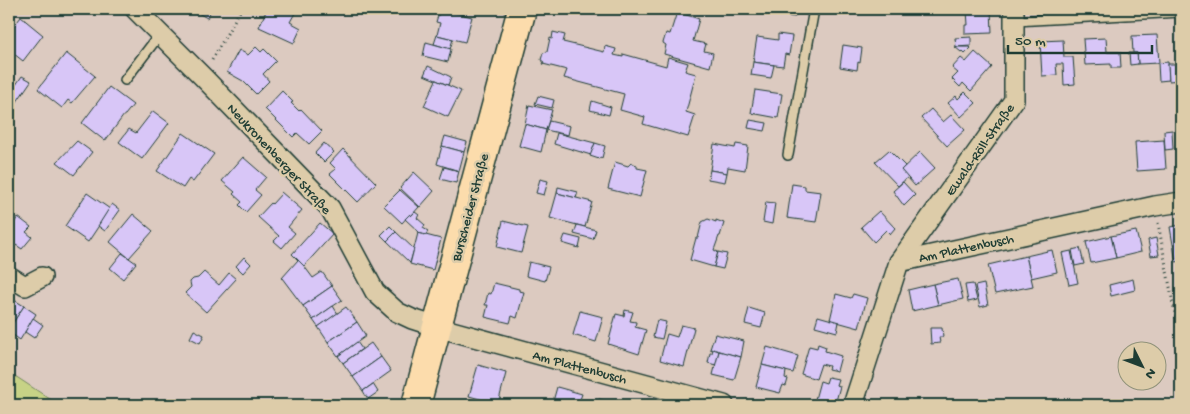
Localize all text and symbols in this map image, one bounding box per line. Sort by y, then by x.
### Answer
scale bar [1008,22,1151,54]
text: 50 m [1015,33,1046,51]
street label: Ewald-Röll-Straße [943,100,1020,200]
street label: Neukronenberger Straße [222,101,335,219]
street label: Burscheider Straße [449,151,494,264]
street label: Am Plattenbusch [917,231,1016,268]
north arrow [1118,342,1168,392]
street label: Am Plattenbusch [530,348,629,389]
text: N [1140,364,1159,382]

